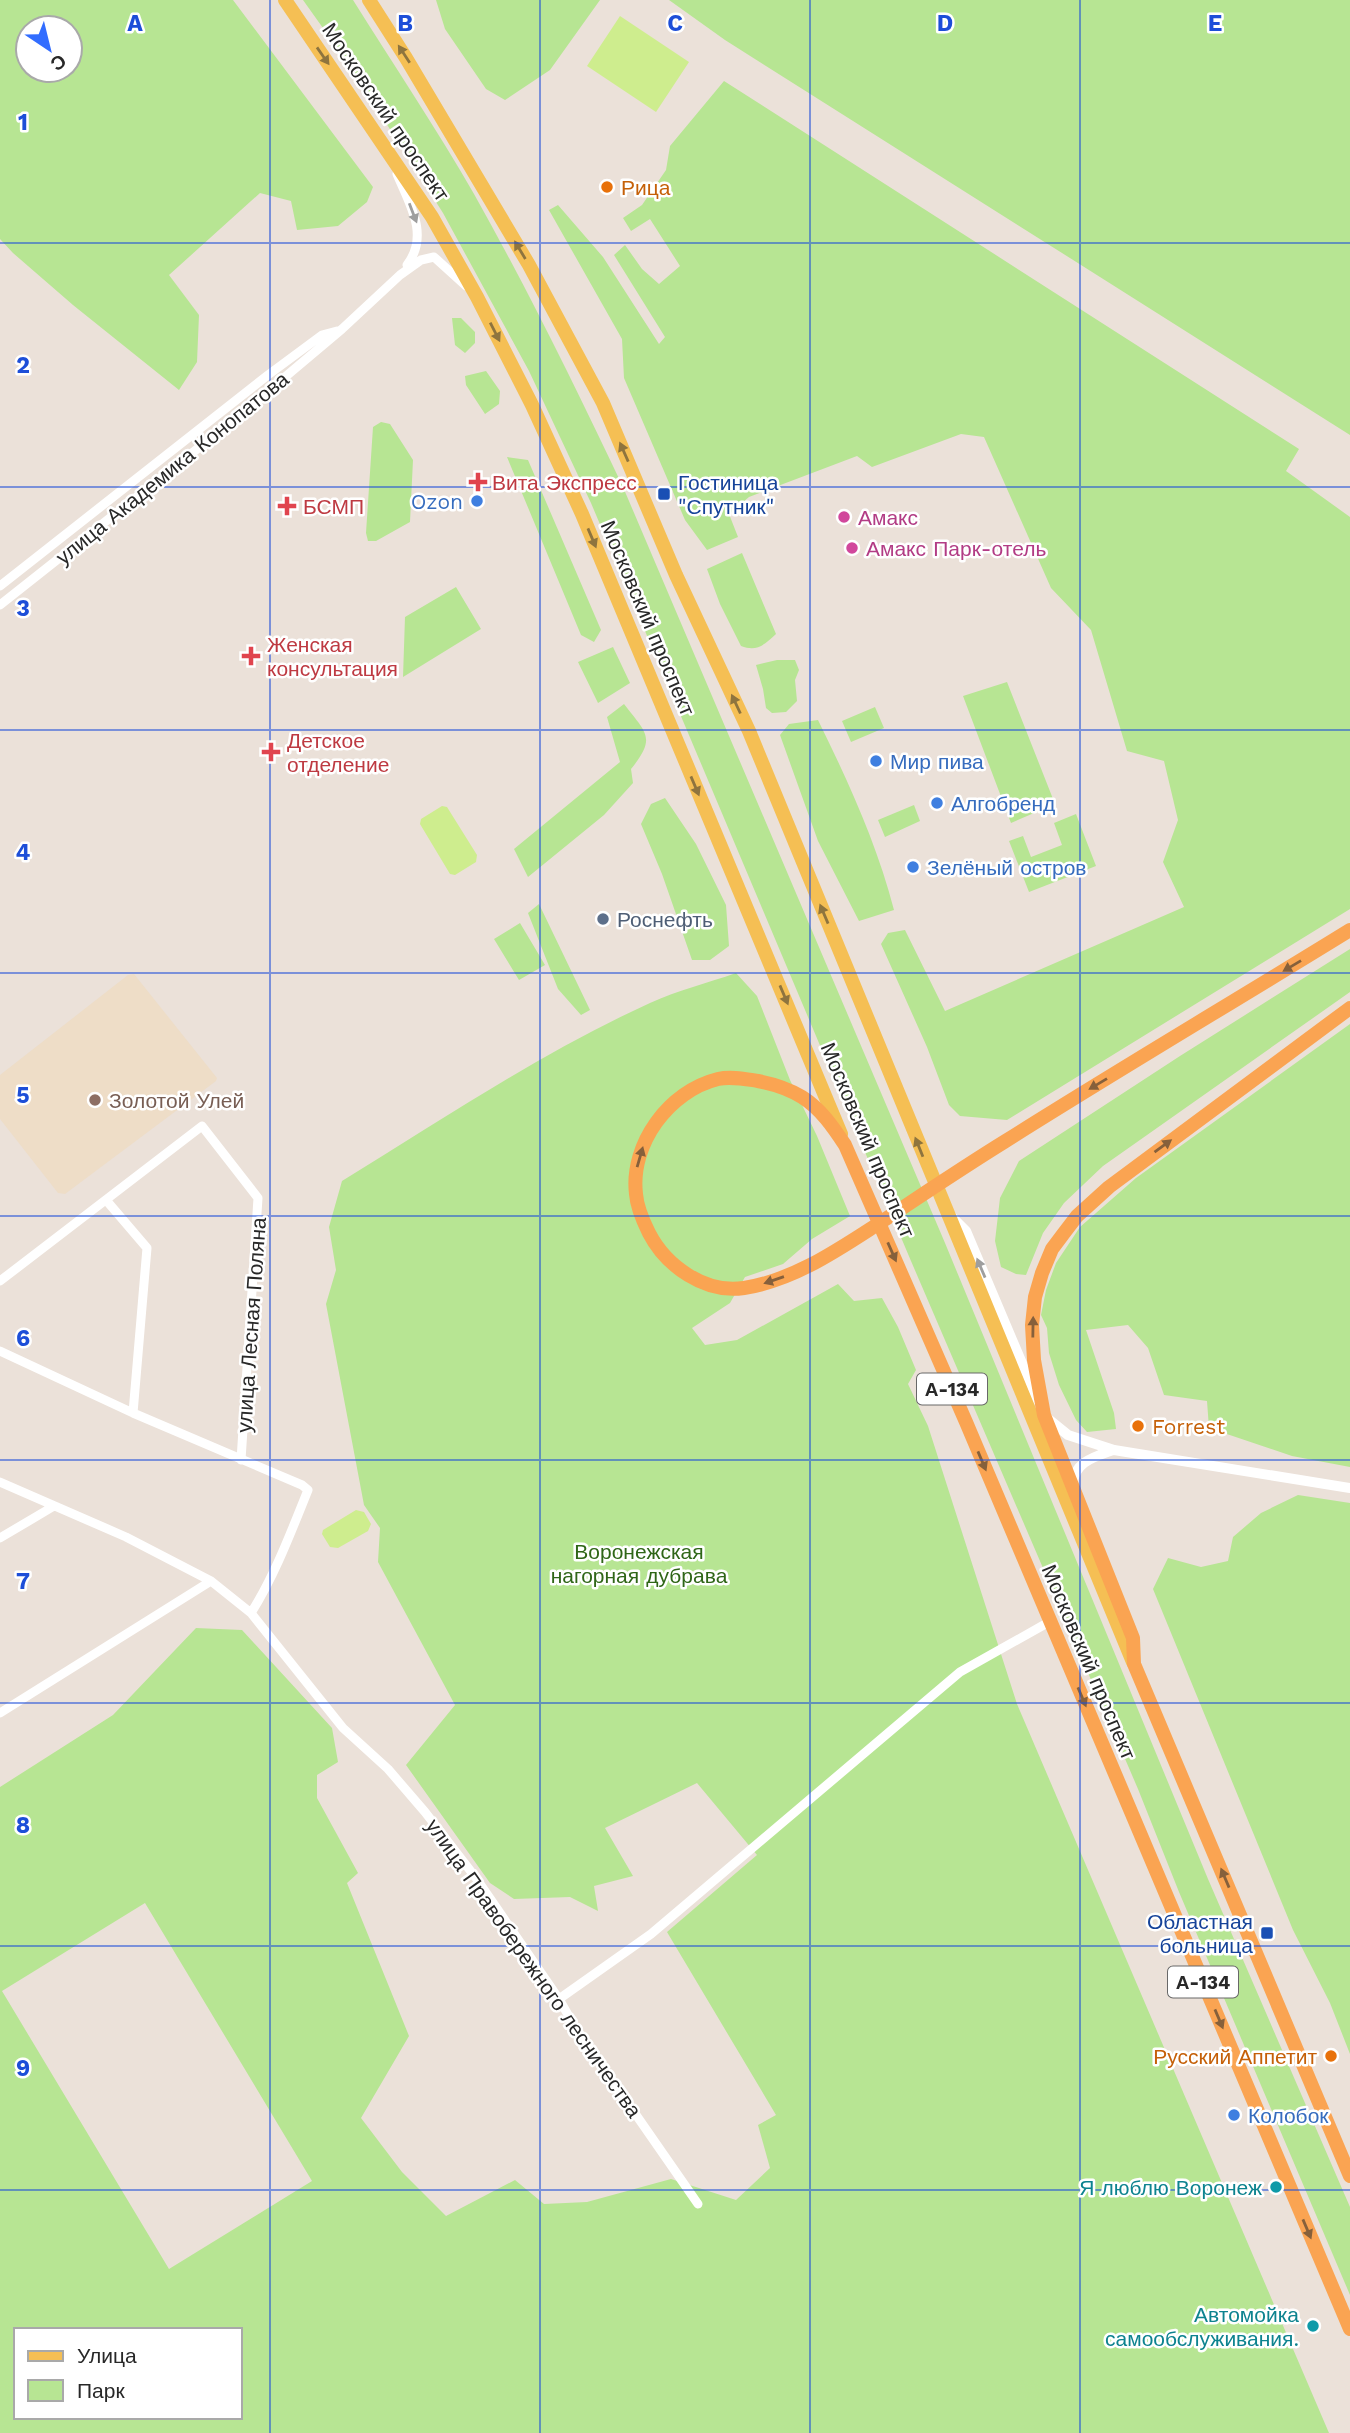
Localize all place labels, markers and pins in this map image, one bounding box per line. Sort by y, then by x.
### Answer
place label: Рица [621,175,671,200]
marker: Рица [599,179,615,195]
place label: Вита Экспресс [492,470,637,495]
place label: Гостиница "Спутник" [678,470,779,519]
marker: Вита Экспресс [470,474,486,490]
marker: Гостиница "Спутник" [656,486,672,502]
place label: Ozon [411,489,463,514]
marker: Ozon [469,493,485,509]
place label: БСМП [303,494,364,519]
marker: БСМП [277,496,297,516]
place label: Амакс [858,505,918,530]
marker: Амакс [836,509,852,525]
place label: Амакс Парк-отель [866,536,1046,561]
marker: Амакс Парк-отель [844,540,860,556]
place label: Женская консультация [267,632,398,681]
marker: Женская консультация [241,646,261,666]
place label: Детское отделение [287,728,389,777]
marker: Детское отделение [261,742,281,762]
place label: Мир пива [890,749,984,774]
marker: Мир пива [868,753,884,769]
place label: Алгобренд [951,791,1055,816]
marker: Алгобренд [929,795,945,811]
place label: Зелёный остров [927,855,1087,880]
marker: Зелёный остров [905,859,921,875]
place label: Роснефть [617,907,713,932]
marker: Роснефть [595,911,611,927]
place label: Золотой Улей [109,1088,244,1113]
marker: Золотой Улей [87,1092,103,1108]
place label: Forrest [1152,1414,1225,1439]
marker: Forrest [1130,1418,1146,1434]
place label: Областная больница [1147,1909,1253,1958]
marker: Областная больница [1259,1925,1275,1941]
place label: Русский Аппетит [1153,2044,1317,2069]
marker: Русский Аппетит [1323,2048,1339,2064]
place label: Колобок [1248,2103,1329,2128]
marker: Колобок [1226,2107,1242,2123]
place label: Я люблю Воронеж [1079,2175,1262,2200]
marker: Я люблю Воронеж [1268,2179,1284,2195]
place label: Автомойка самообслуживания. [1105,2302,1299,2351]
marker: Автомойка самообслуживания. [1305,2318,1321,2334]

